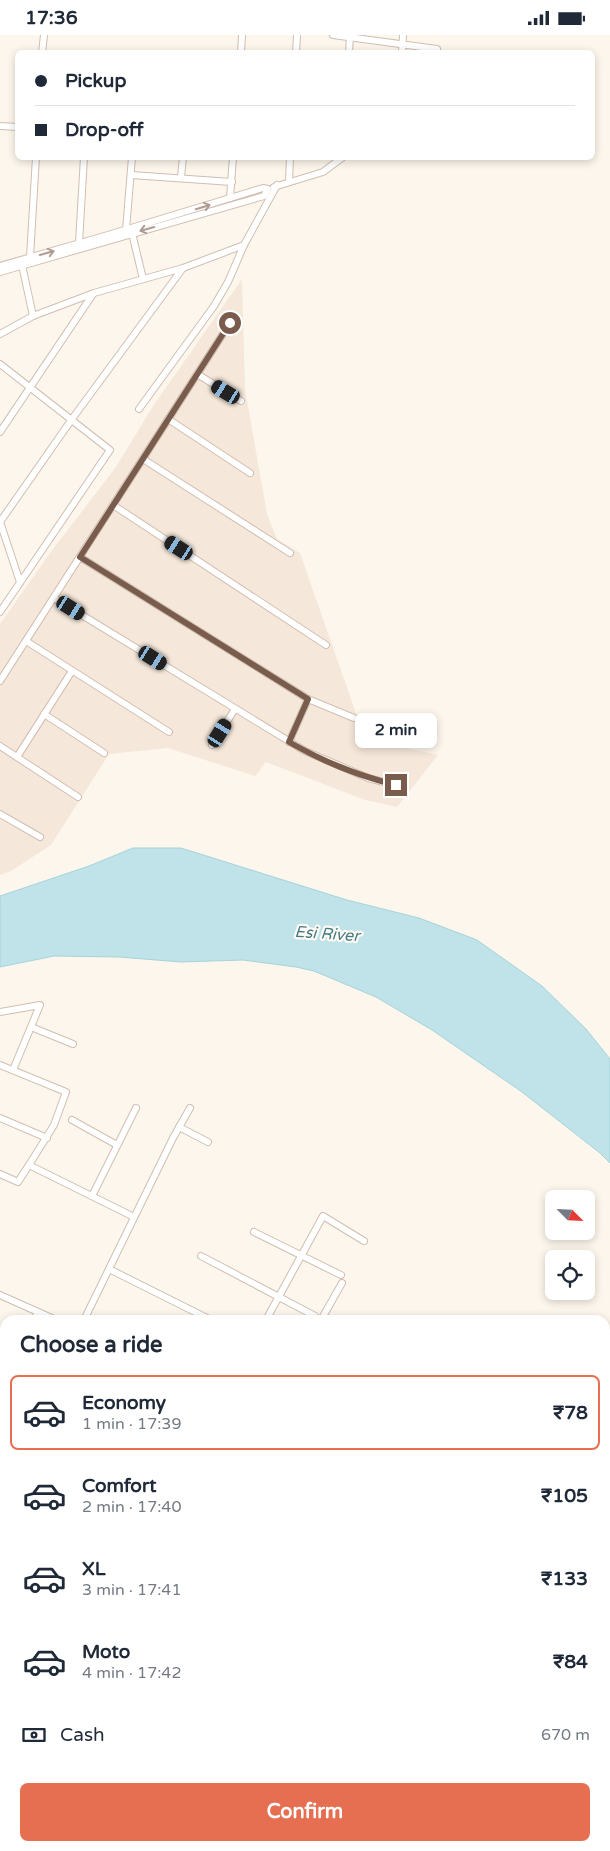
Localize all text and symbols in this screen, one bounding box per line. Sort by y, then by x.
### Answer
text: 17:36 [25,7,78,29]
text: Pickup [65,70,126,92]
text: Drop-off [65,119,144,141]
one-way arrow [194,201,210,211]
one-way arrow [140,225,156,234]
one-way arrow [38,247,54,257]
route start [219,312,241,334]
car [209,378,242,406]
car [162,534,195,562]
car [54,594,87,622]
car [136,644,169,672]
callout: 2 min [355,713,437,747]
car [205,716,234,750]
text: 2 min [375,720,417,740]
route end [385,774,407,796]
water label: Esi River [294,922,362,946]
north arrow [545,1190,595,1240]
map controls [545,1190,595,1300]
button: locate [545,1250,595,1300]
text: Choose a ride [20,1332,163,1358]
icon: car [22,1390,67,1435]
text: Economy [82,1392,166,1414]
text: ₹78 [553,1402,588,1424]
text: 1 min · 17:39 [82,1414,181,1434]
icon: car [22,1473,67,1518]
text: Comfort [82,1475,156,1497]
text: ₹105 [541,1485,588,1507]
text: 2 min · 17:40 [82,1497,181,1517]
icon: car [22,1556,67,1601]
text: XL [82,1558,106,1580]
text: ₹133 [541,1568,588,1590]
text: 3 min · 17:41 [82,1580,181,1600]
icon: car [22,1639,67,1684]
text: Moto [82,1641,130,1663]
text: ₹84 [553,1651,588,1673]
text: 4 min · 17:42 [82,1663,181,1683]
icon: cash [20,1721,48,1749]
text: Cash [60,1724,105,1746]
text: 670 m [541,1725,590,1745]
button: Confirm [20,1783,590,1841]

